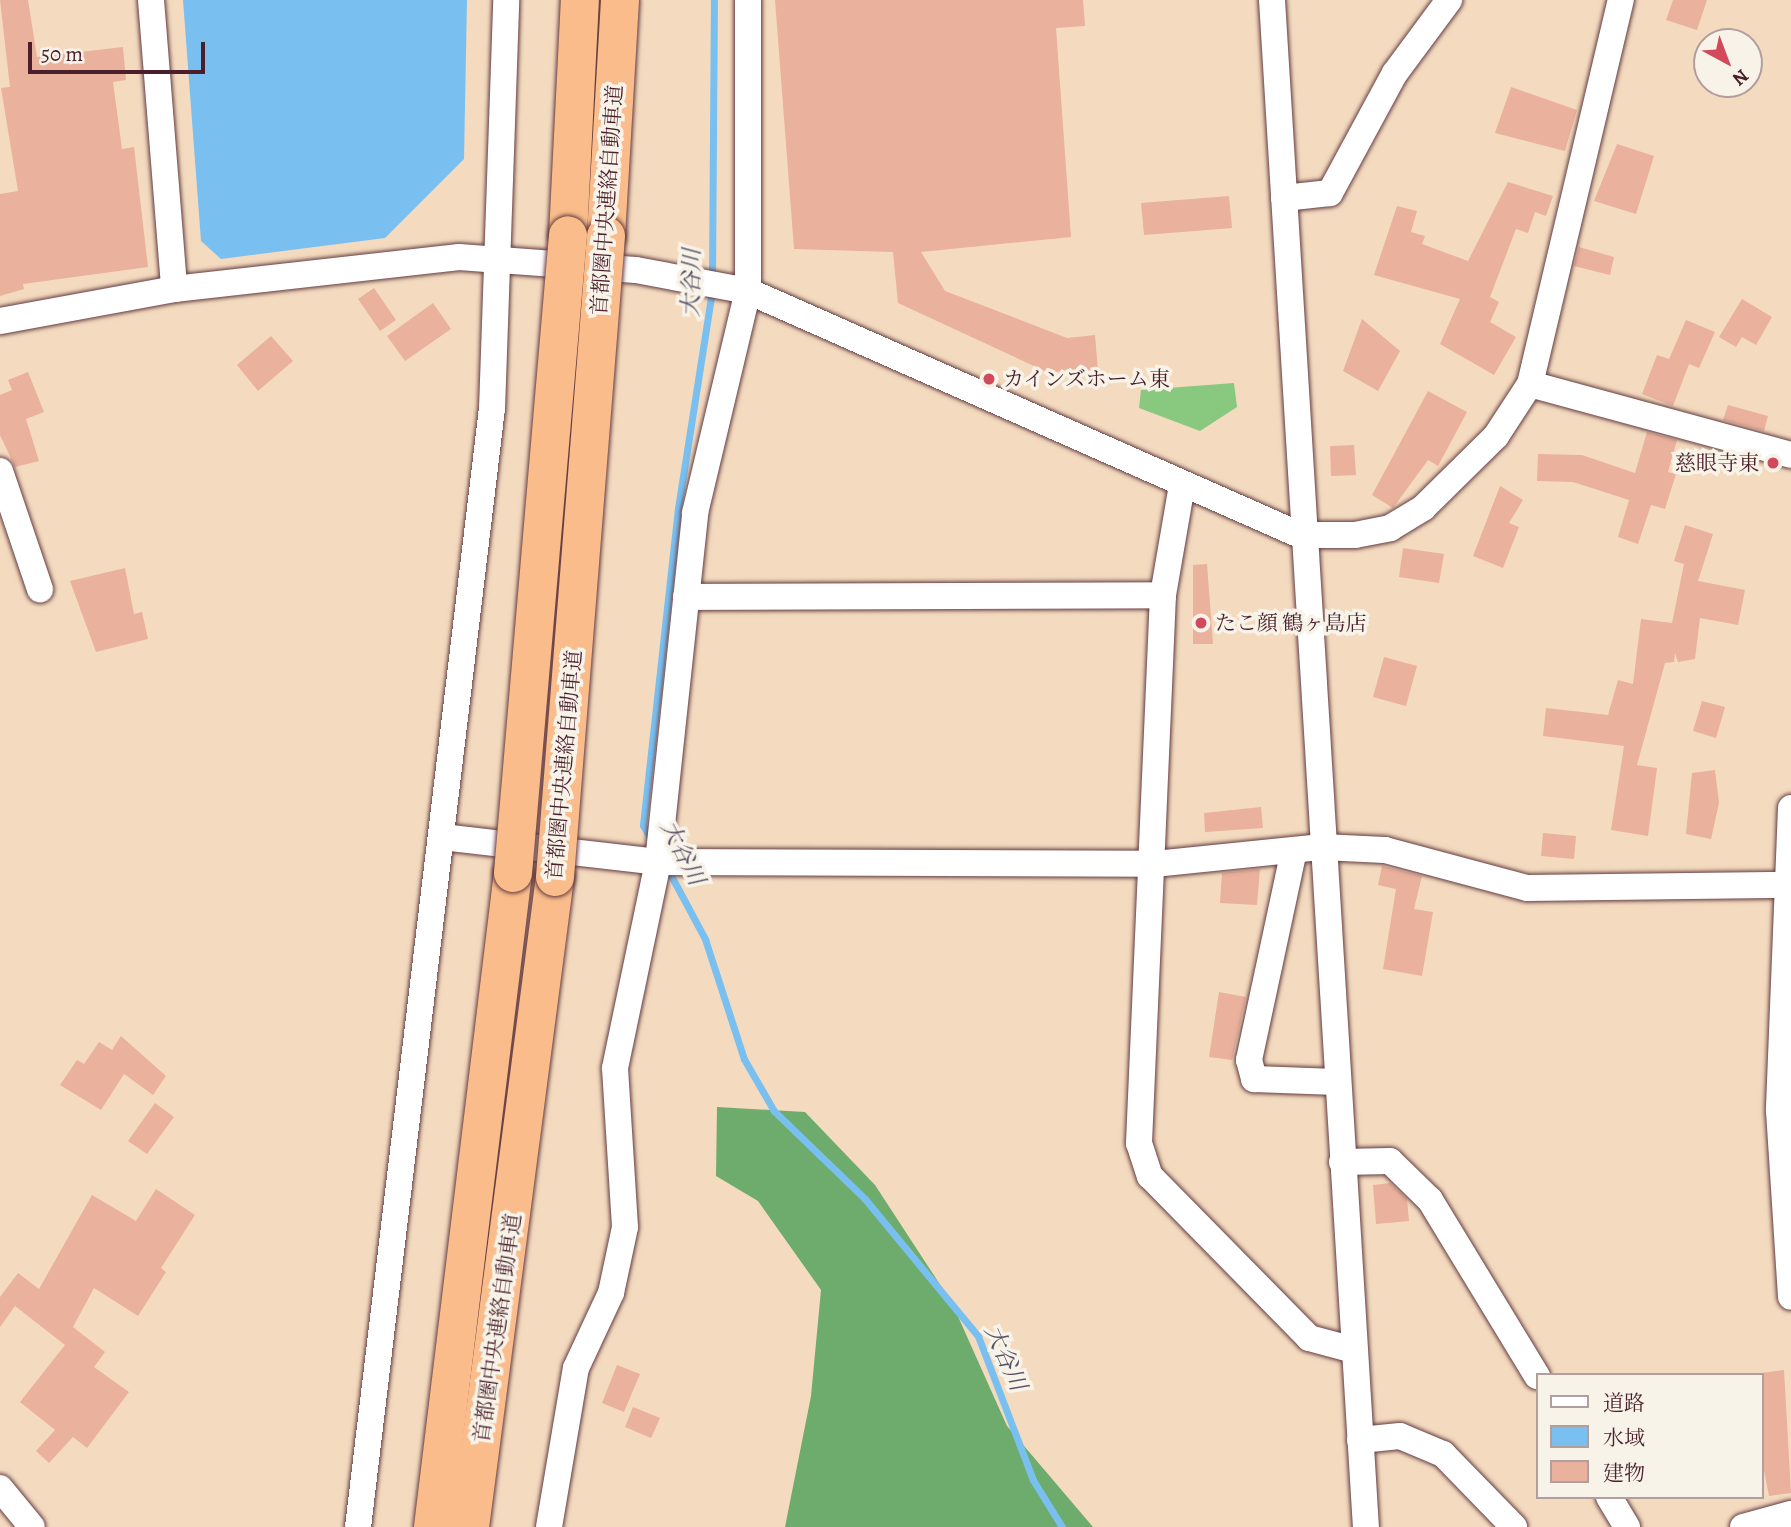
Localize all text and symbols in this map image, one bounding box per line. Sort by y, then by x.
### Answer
scale bar [32,28,208,72]
north arrow [1693,28,1763,98]
text: 50 m [41,40,83,68]
text: N [1727,63,1754,92]
street label: 首都圏中央連絡自動車道 [586,84,628,316]
water label: 大谷川 [678,248,706,318]
place label: カインズホーム東 [1003,366,1171,392]
marker: カインズホーム東 [981,371,997,387]
place label: 慈眼寺東 [1675,450,1759,476]
marker: 慈眼寺東 [1765,455,1781,471]
place label: たこ顔 鶴ヶ島店 [1215,610,1366,636]
marker: たこ顔 鶴ヶ島店 [1193,615,1209,631]
street label: 首都圏中央連絡自動車道 [541,649,587,881]
water label: 大谷川 [654,816,710,890]
street label: 首都圏中央連絡自動車道 [468,1212,526,1444]
water label: 大谷川 [978,1321,1032,1395]
legend [1536,1373,1763,1499]
text: 道路 [1603,1389,1645,1417]
text: 水域 [1603,1424,1645,1452]
text: 建物 [1603,1459,1645,1487]

